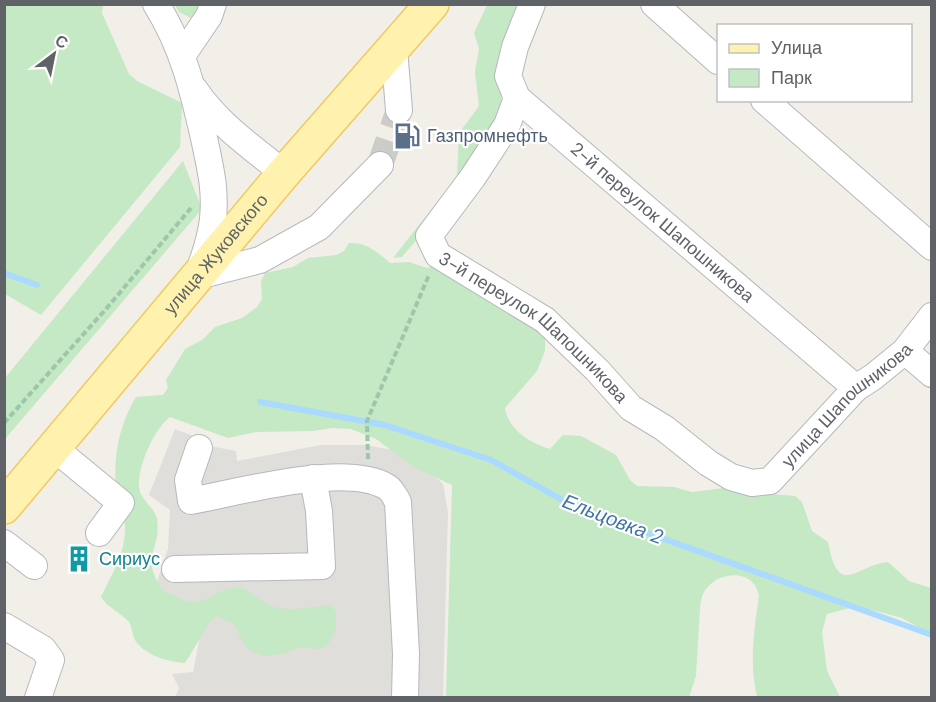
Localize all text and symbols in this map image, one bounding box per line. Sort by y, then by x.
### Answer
north arrow [24,24,84,84]
legend [717,24,912,102]
text: С [51,30,73,54]
text: Улица [771,36,823,60]
text: Парк [771,66,812,90]
fuel station icon: Газпромнефть [392,121,422,151]
place label: Газпромнефть [427,124,548,148]
street label: 2-й переулок Шапошникова [565,137,760,308]
street label: улица Жуковского [158,189,274,319]
street label: 3-й переулок Шапошникова [434,246,634,409]
street label: улица Шапошникова [776,338,919,473]
water label: Ельцовка 2 [559,488,667,550]
building icon: Сириус [64,544,94,574]
place label: Сириус [99,547,160,571]

